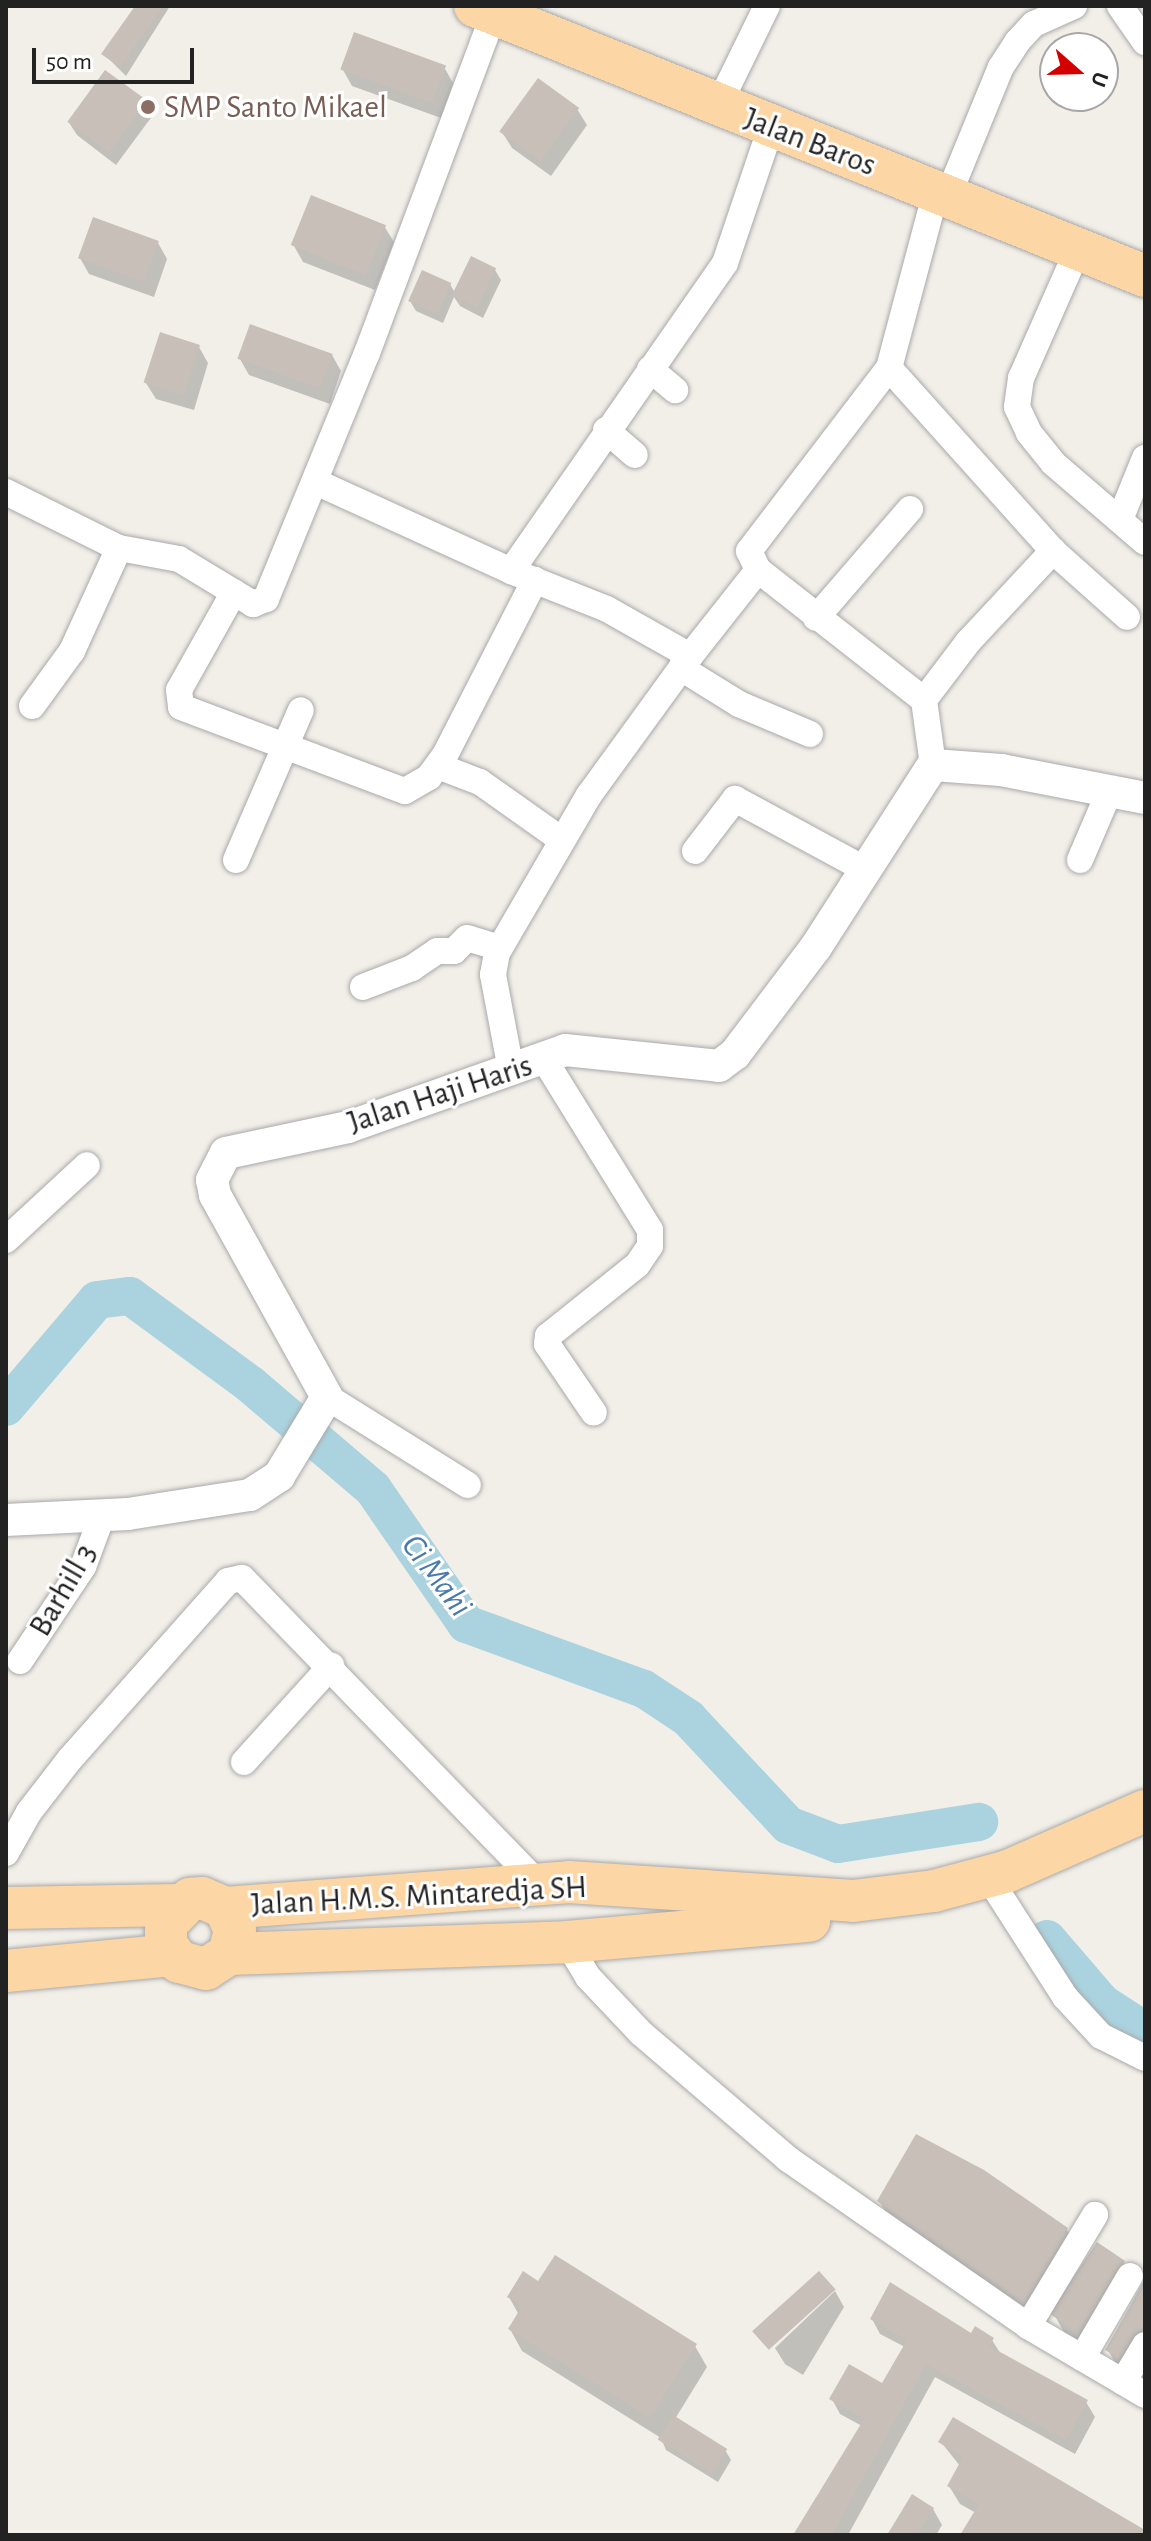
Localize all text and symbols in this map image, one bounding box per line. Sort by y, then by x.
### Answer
scale bar [36,32,198,82]
north arrow [1039,32,1119,112]
text: 50 m [46,50,92,74]
text: U [1087,69,1112,90]
place label: SMP Santo Mikael [164,88,387,126]
marker: SMP Santo Mikael [139,98,157,116]
street label: Jalan Baros [739,99,881,185]
street label: Jalan Haji Haris [343,1046,537,1142]
water label: Ci Mahi [392,1527,480,1625]
street label: Barhill 3 [21,1537,105,1643]
street label: Jalan H.M.S. Mintaredja SH [250,1868,588,1924]

